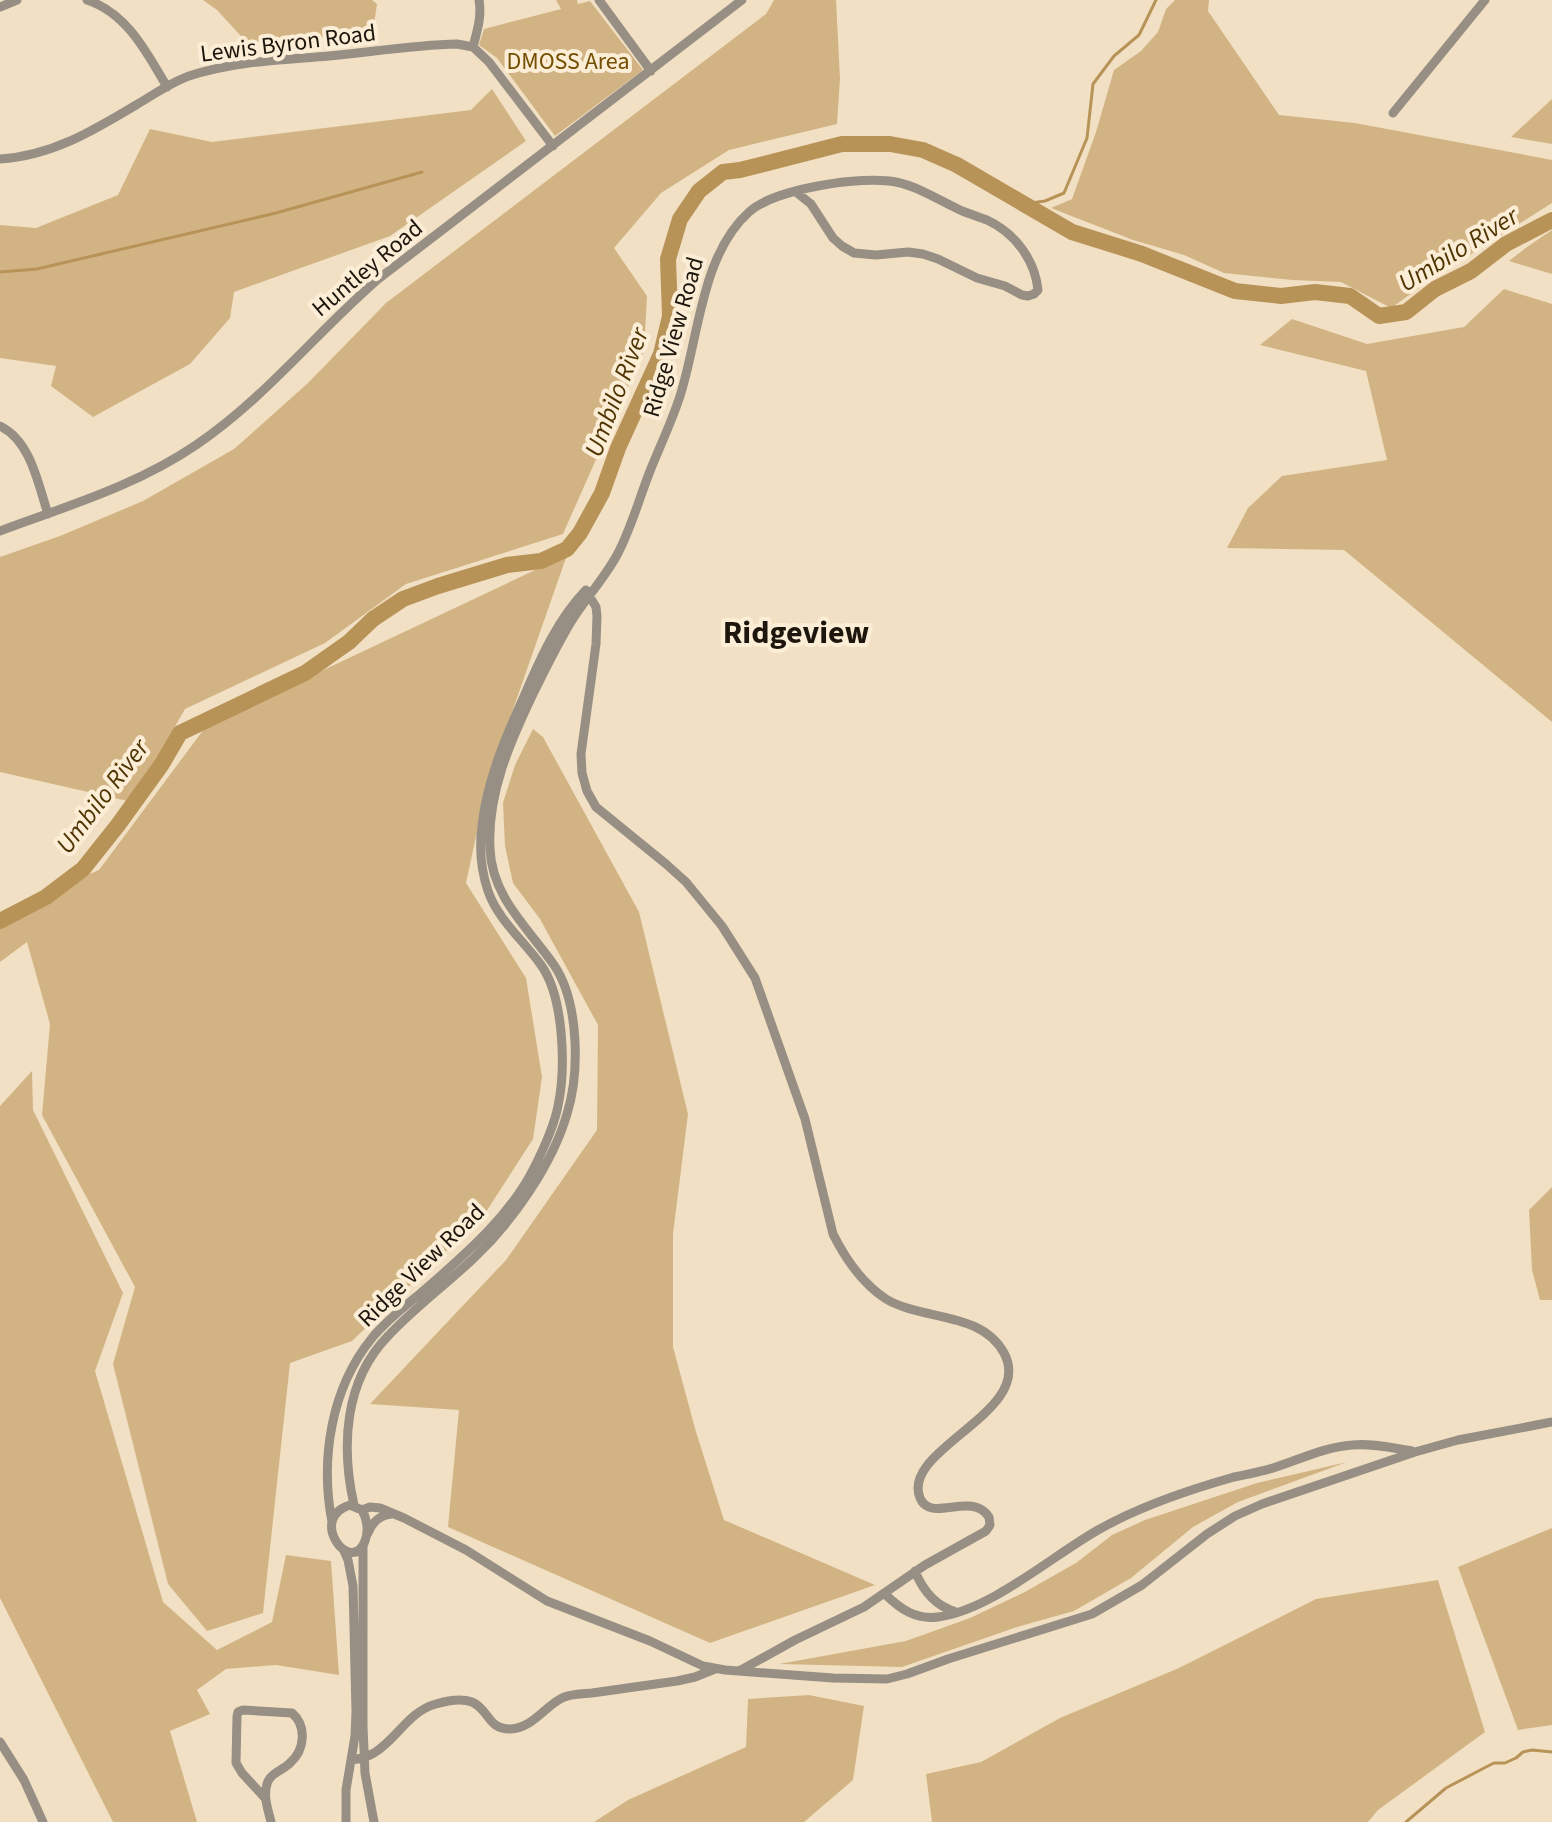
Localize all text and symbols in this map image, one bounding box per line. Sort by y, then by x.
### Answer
street label: Lewis Byron Road [198,15,378,72]
park label: DMOSS Area [506,44,630,79]
water label: Umbilo River [1391,197,1526,301]
street label: Huntley Road [304,211,431,325]
street label: Ridge View Road [634,253,713,421]
water label: Umbilo River [575,321,658,462]
district label: Ridgeview [723,610,869,656]
water label: Umbilo River [47,730,159,862]
street label: Ridge View Road [350,1195,493,1335]

